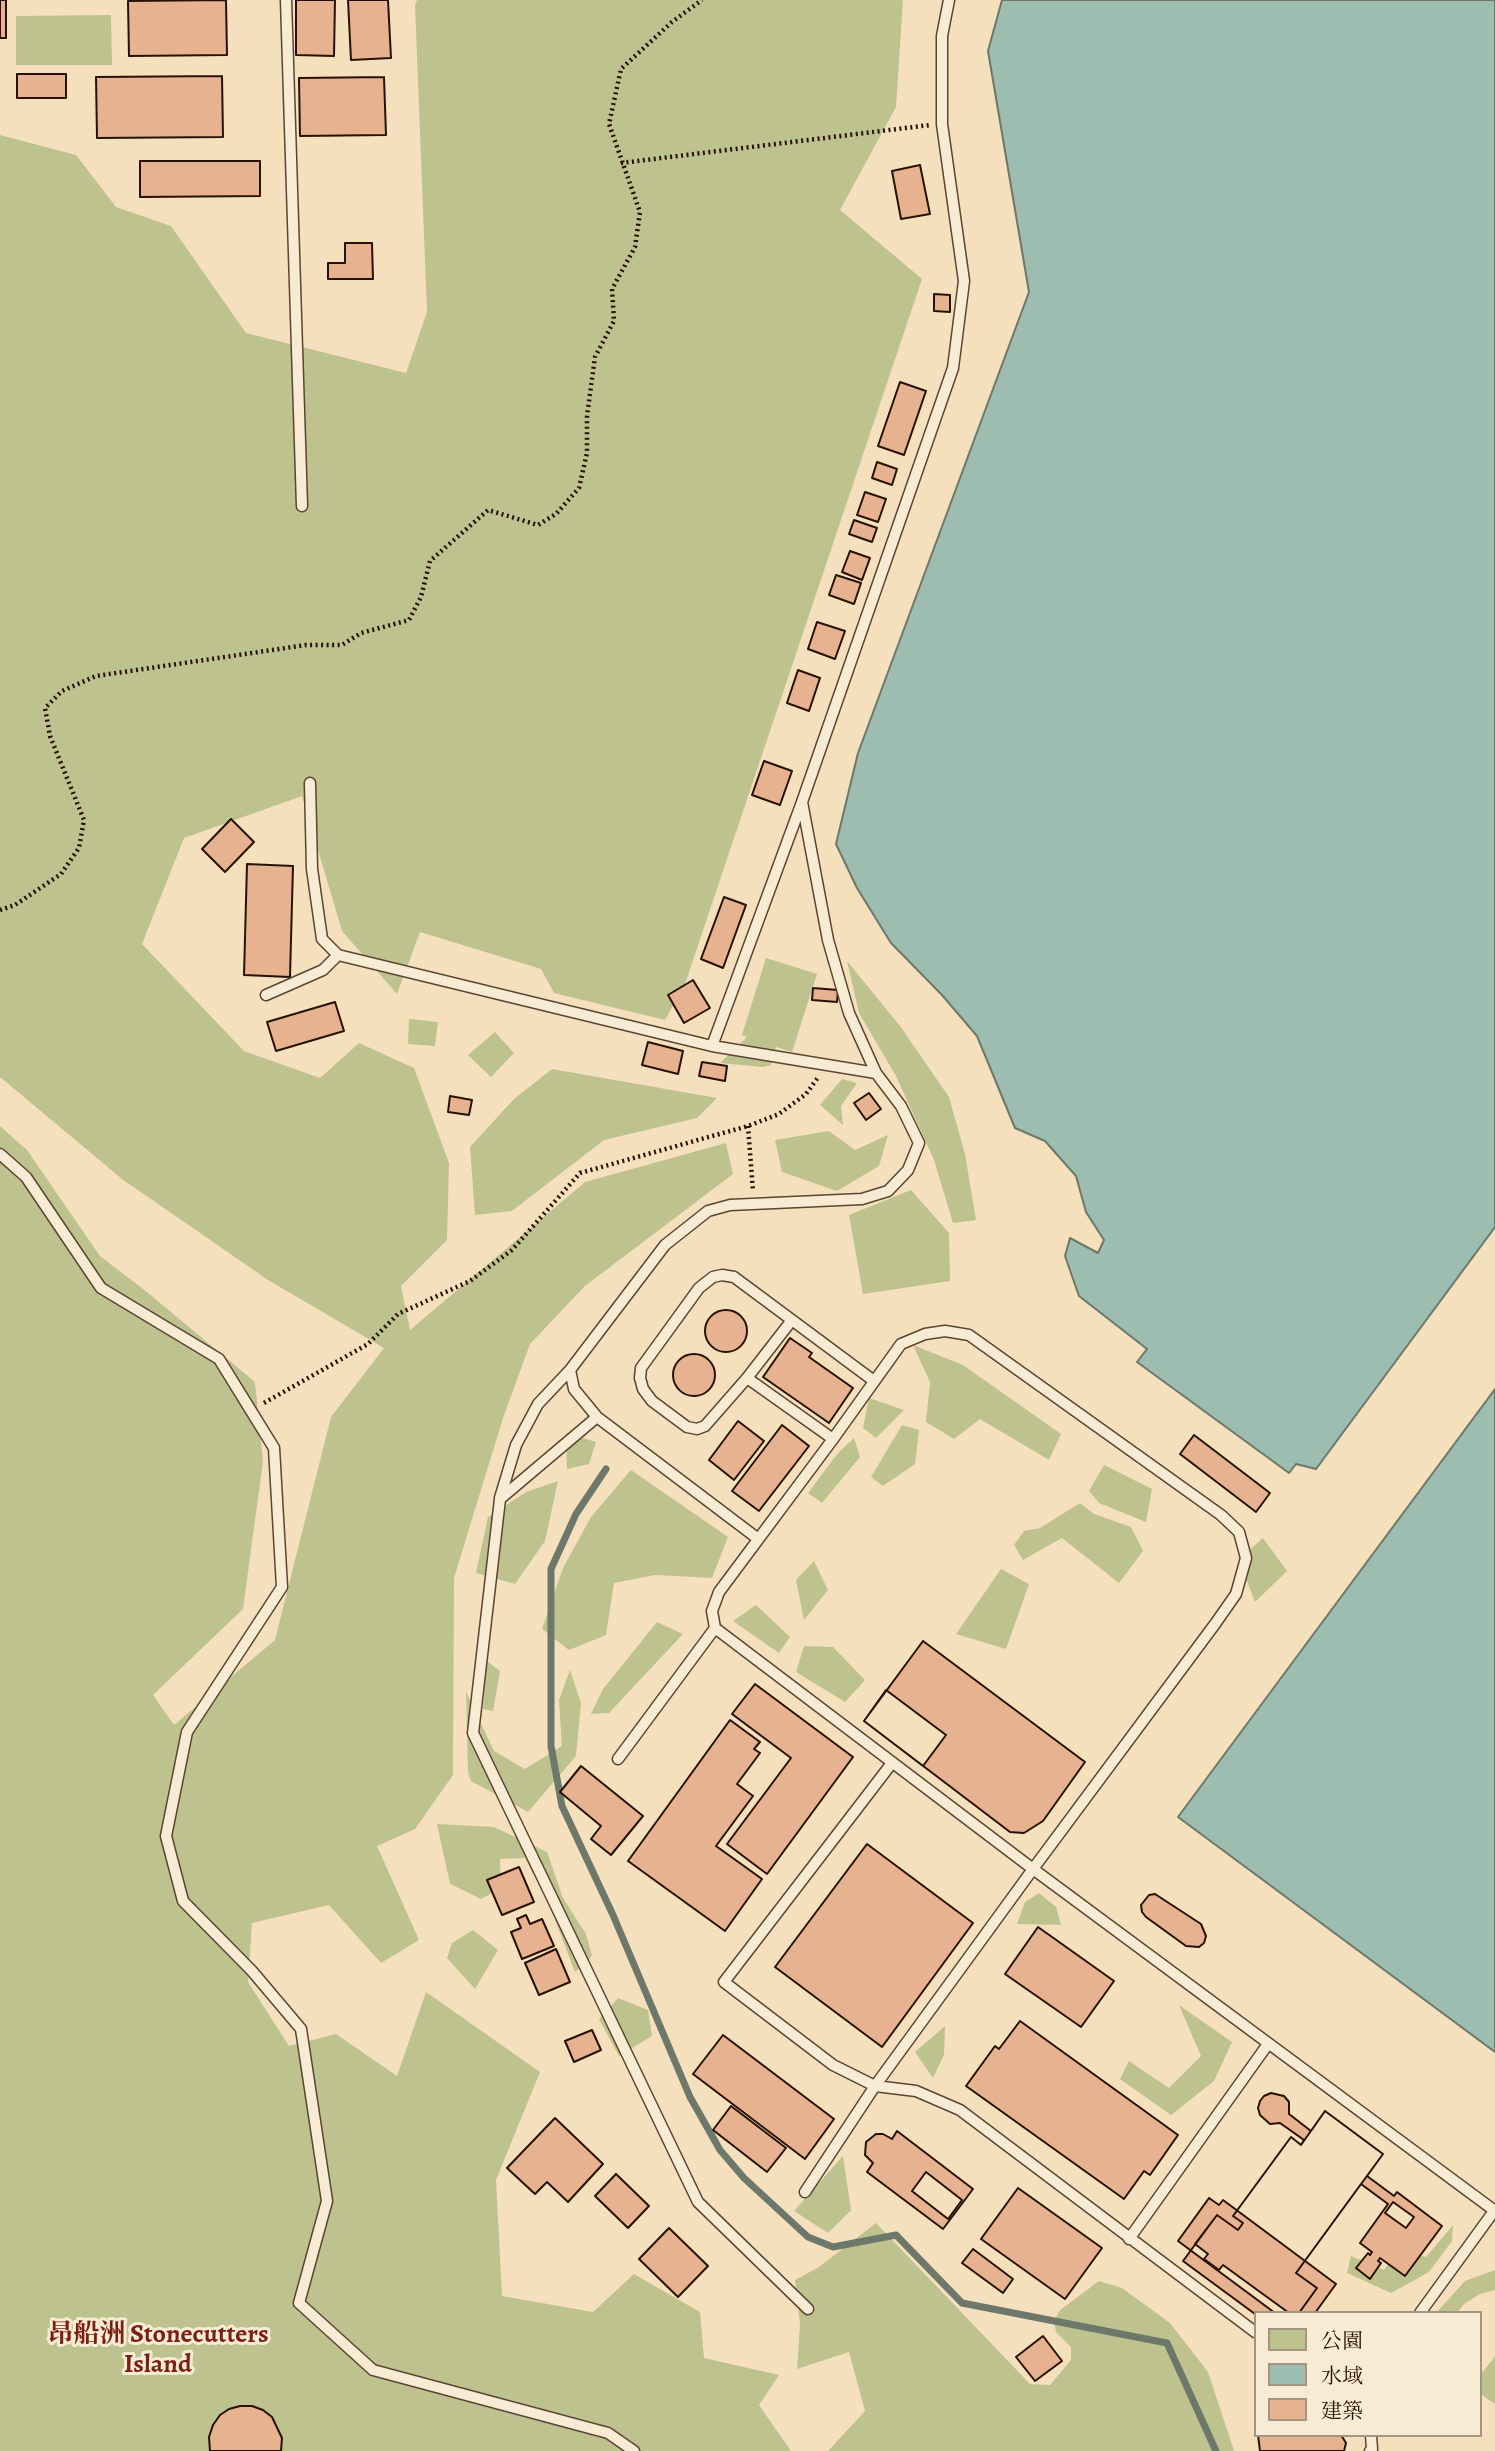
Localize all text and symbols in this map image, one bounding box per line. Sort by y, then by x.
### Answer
legend [1254,2311,1481,2437]
district label: 昂船洲 Stonecutters Island [47,2320,269,2382]
text: 公園 [1321,2327,1363,2355]
text: 水域 [1321,2362,1363,2390]
text: 建築 [1321,2397,1363,2425]

